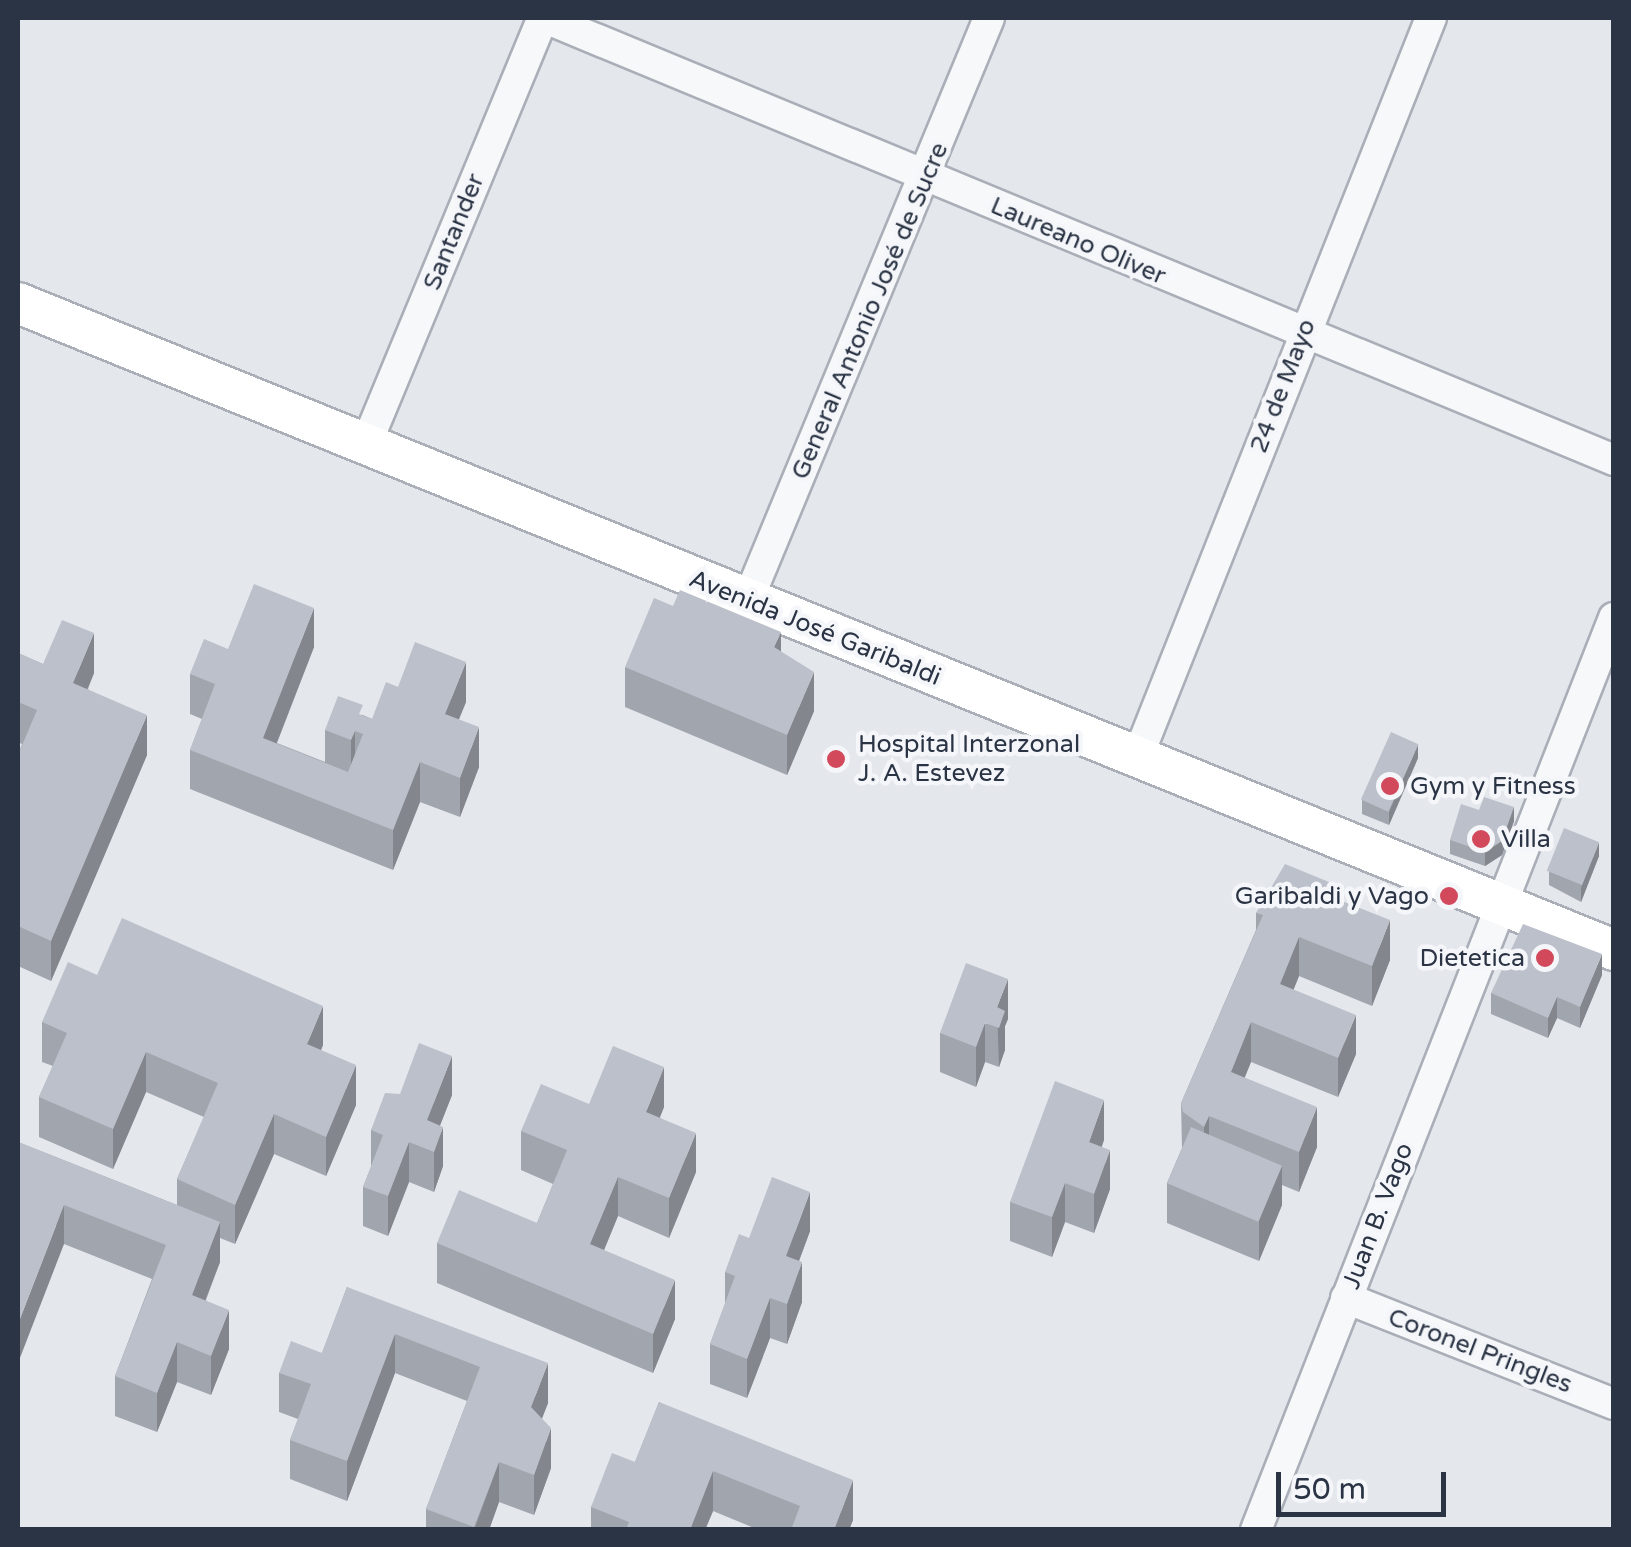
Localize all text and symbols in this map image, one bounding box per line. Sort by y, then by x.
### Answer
street label: General Antonio José de Sucre [785,138,955,484]
street label: Santander [417,169,491,295]
street label: Laureano Oliver [986,191,1170,291]
street label: 24 de Mayo [1244,315,1322,457]
street label: Avenida José Garibaldi [685,564,945,692]
place label: Hospital Interzonal J. A. Estevez [858,730,1080,789]
marker: Hospital Interzonal J. A. Estevez [823,746,849,772]
place label: Gym y Fitness [1410,771,1576,801]
marker: Gym y Fitness [1379,775,1401,797]
place label: Villa [1501,824,1551,854]
marker: Villa [1470,828,1492,850]
place label: Garibaldi y Vago [1235,881,1429,911]
marker: Garibaldi y Vago [1438,885,1460,907]
place label: Dietetica [1419,943,1525,973]
marker: Dietetica [1534,947,1556,969]
street label: Juan B. Vago [1336,1139,1420,1293]
street label: Coronel Pringles [1384,1302,1576,1400]
scale bar [1281,1452,1451,1514]
text: 50 m [1293,1471,1366,1508]

